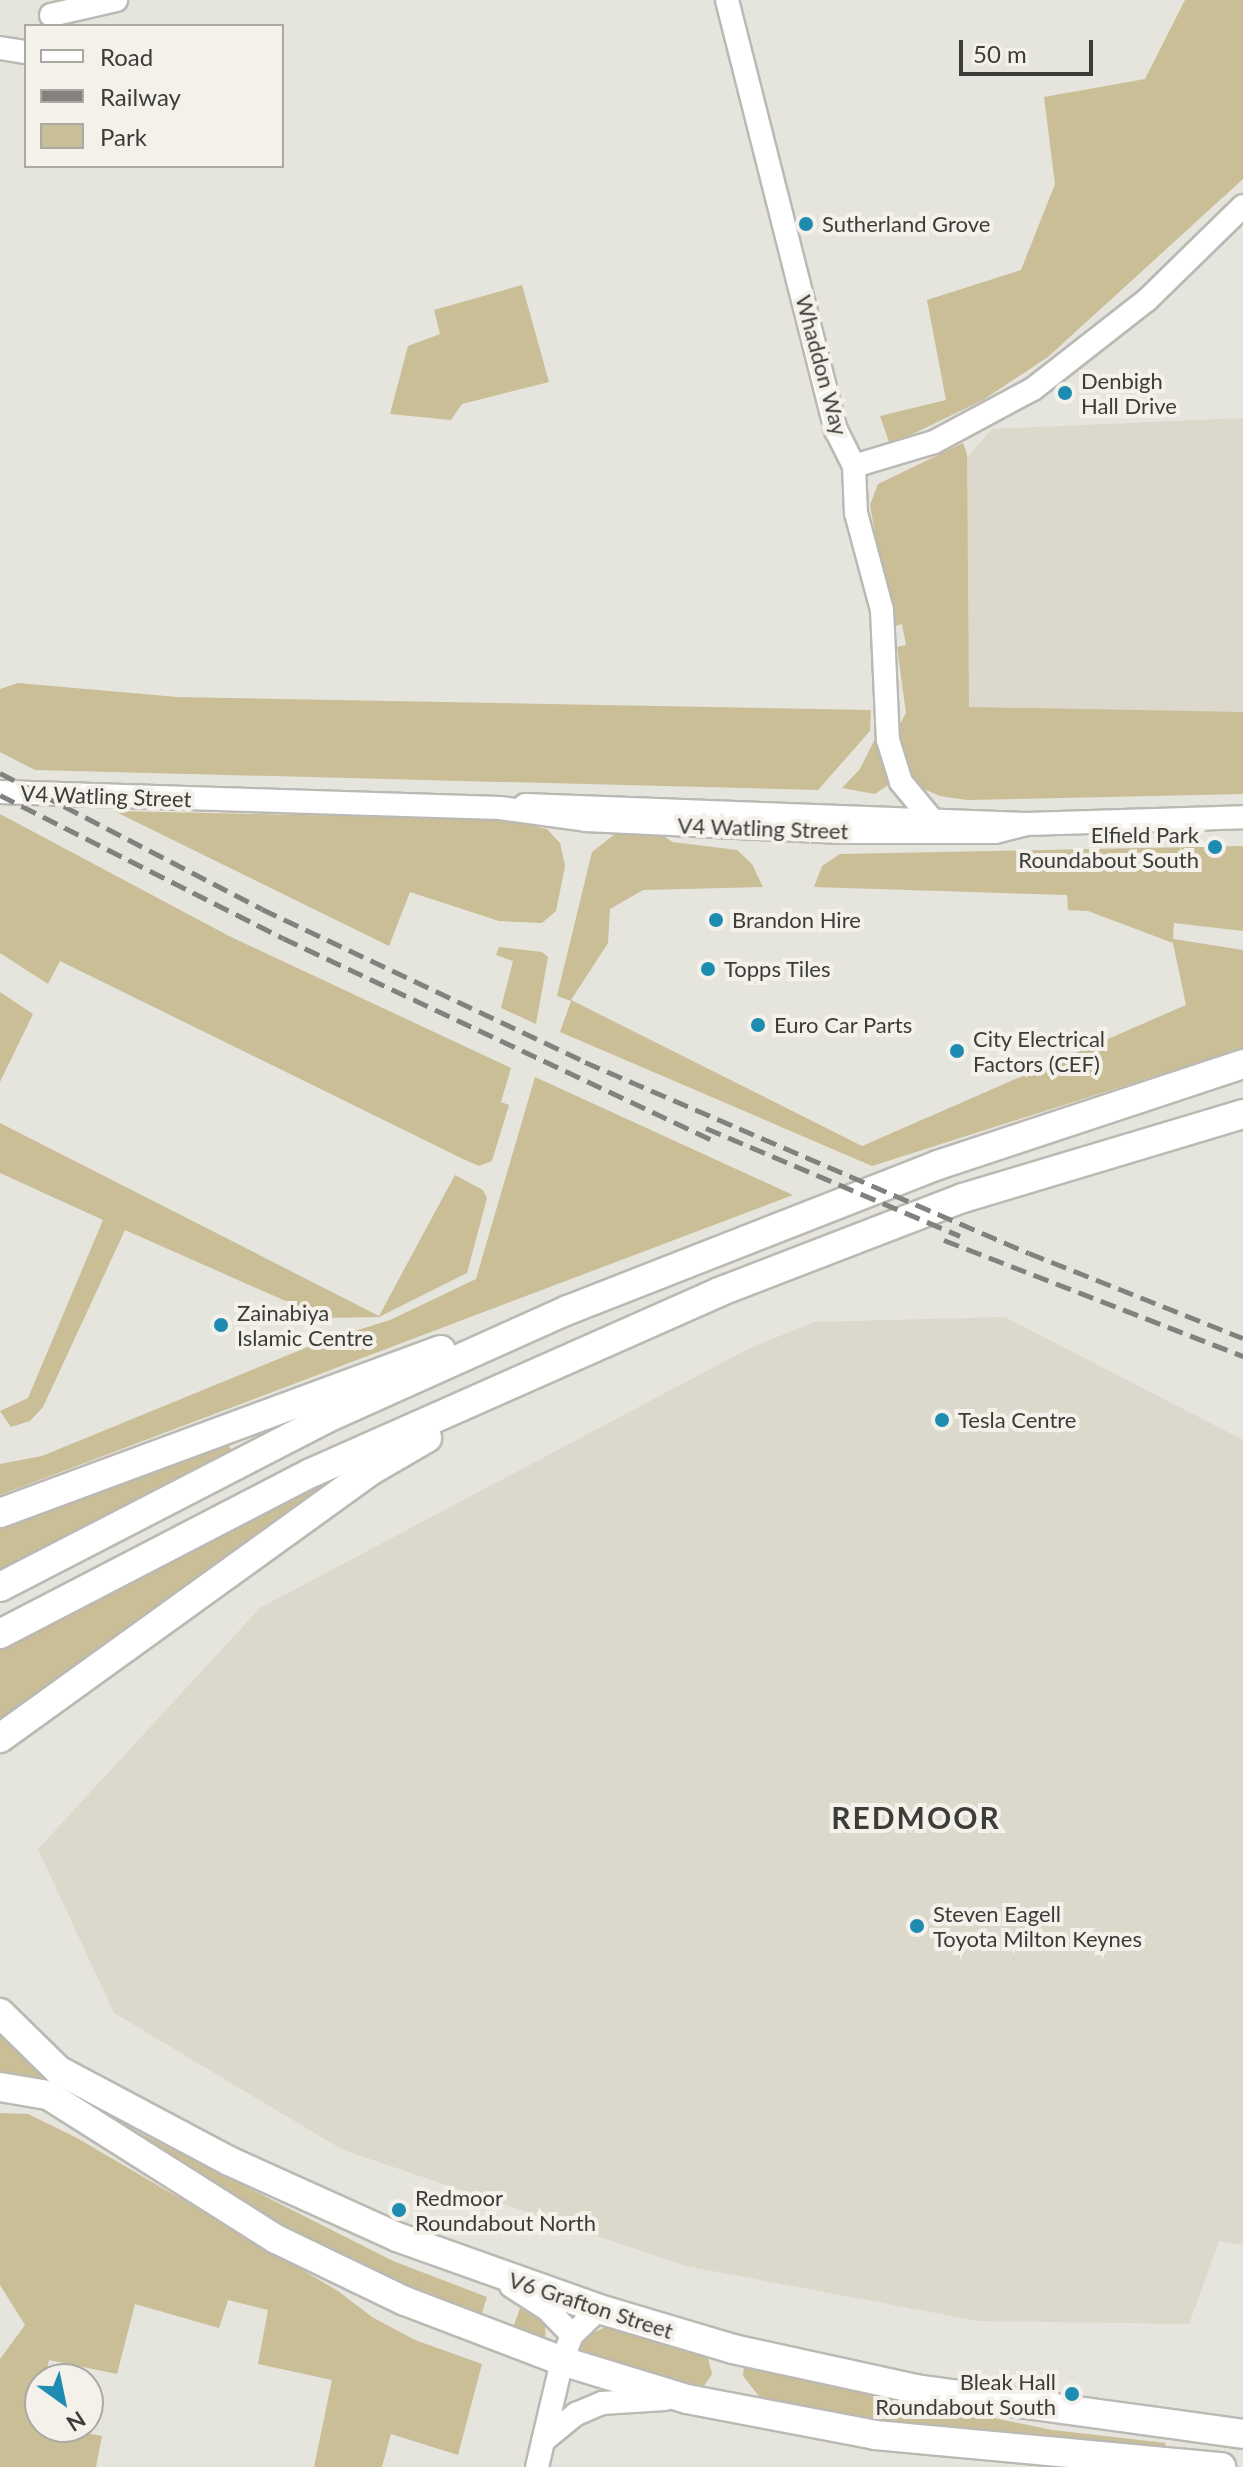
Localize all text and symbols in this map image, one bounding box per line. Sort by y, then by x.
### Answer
legend [24,24,284,168]
scale bar [963,24,1097,74]
text: 50 m [973,39,1027,68]
text: Road [100,42,153,71]
text: Railway [100,82,181,111]
text: Park [100,122,147,151]
place label: Sutherland Grove [822,211,990,237]
marker: Sutherland Grove [797,215,815,233]
street label: Whaddon Way [791,292,853,438]
place label: Denbigh Hall Drive [1081,367,1177,418]
marker: Denbigh Hall Drive [1056,384,1074,402]
street label: V4 Watling Street [20,780,192,812]
street label: V4 Watling Street [677,812,849,844]
place label: Elfield Park Roundabout South [1018,821,1199,872]
marker: Elfield Park Roundabout South [1206,838,1224,856]
place label: Brandon Hire [732,907,861,933]
marker: Brandon Hire [707,911,725,929]
place label: Topps Tiles [724,956,831,982]
marker: Topps Tiles [699,960,717,978]
place label: Euro Car Parts [774,1012,913,1038]
marker: Euro Car Parts [749,1016,767,1034]
place label: City Electrical Factors (CEF) [973,1025,1106,1076]
marker: City Electrical Factors (CEF) [948,1042,966,1060]
place label: Zainabiya Islamic Centre [237,1299,373,1350]
marker: Zainabiya Islamic Centre [212,1316,230,1334]
place label: Tesla Centre [958,1407,1076,1433]
marker: Tesla Centre [933,1411,951,1429]
district label: REDMOOR [831,1799,1001,1835]
place label: Steven Eagell Toyota Milton Keynes [933,1900,1142,1952]
marker: Steven Eagell Toyota Milton Keynes [908,1917,926,1935]
place label: Redmoor Roundabout North [415,2184,596,2236]
marker: Redmoor Roundabout North [390,2201,408,2219]
street label: V6 Grafton Street [506,2266,676,2344]
north arrow [24,2363,104,2443]
place label: Bleak Hall Roundabout South [875,2368,1056,2420]
marker: Bleak Hall Roundabout South [1063,2385,1081,2403]
text: N [62,2406,91,2438]

